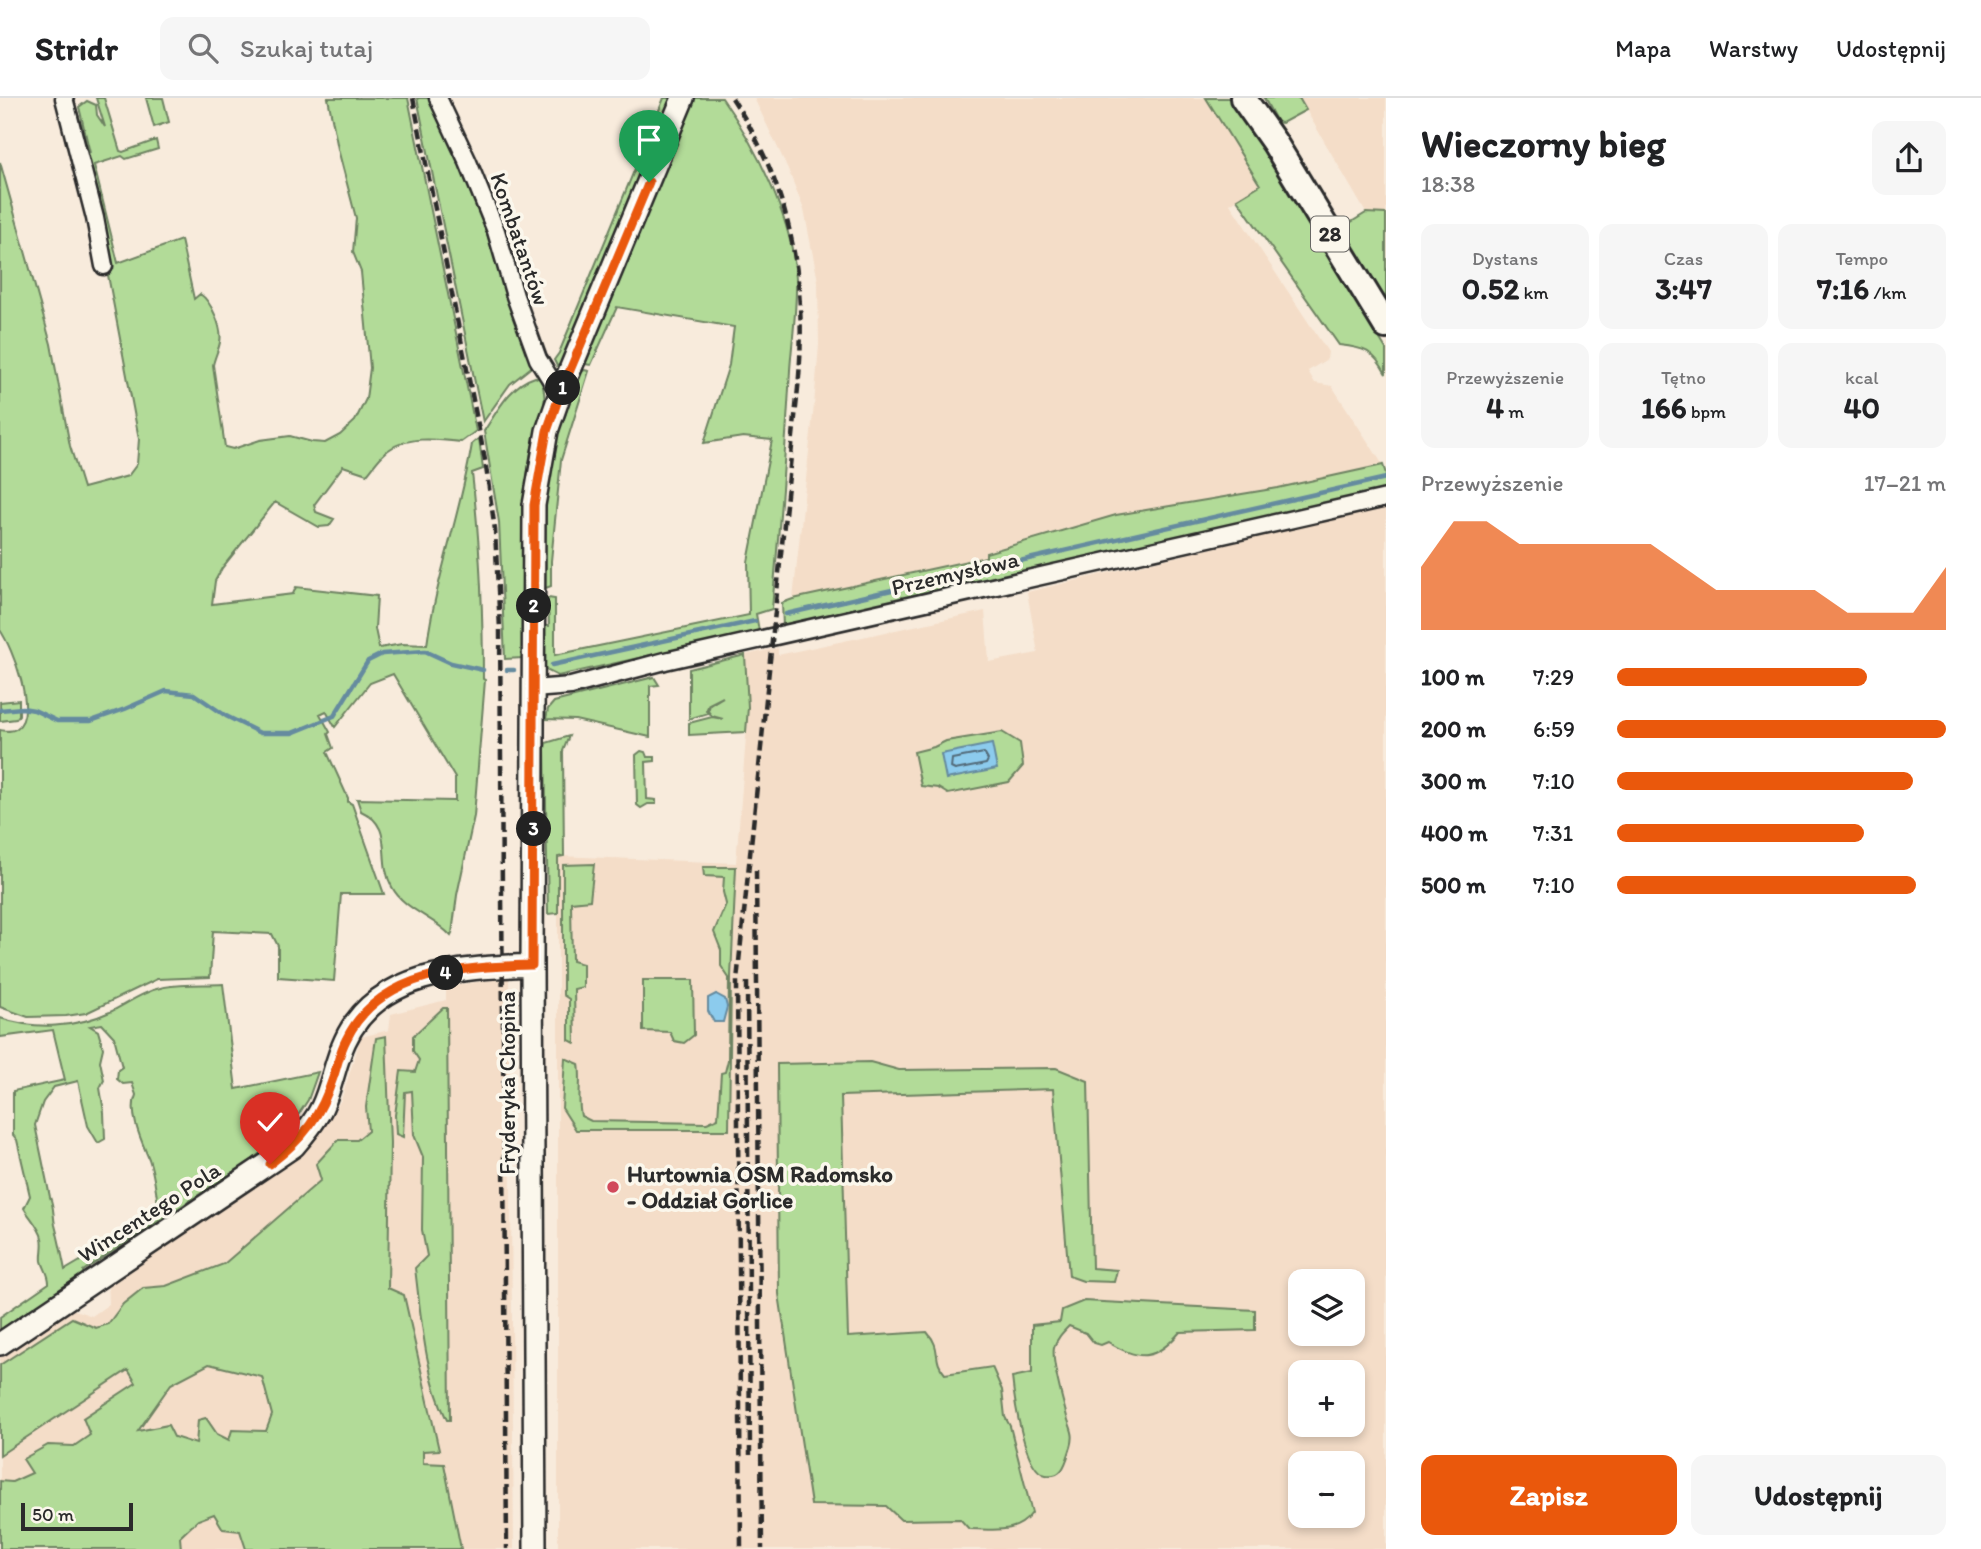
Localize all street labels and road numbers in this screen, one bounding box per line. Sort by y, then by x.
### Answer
street label: Kombatantów [484,169,556,309]
road number: 28 [1311,216,1349,252]
street label: Przemysłowa [889,545,1022,601]
street label: Fryderyka Chopina [493,991,521,1175]
street label: Wincentego Pola [72,1155,226,1269]

